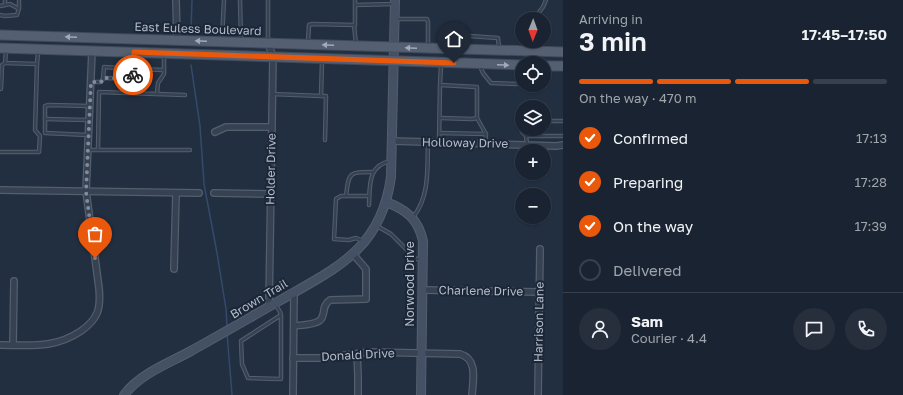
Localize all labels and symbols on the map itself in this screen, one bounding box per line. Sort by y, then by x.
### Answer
north arrow [515,12,551,48]
street label: East Euless Boulevard [134,19,262,38]
pin [437,22,471,63]
one-way arrow [64,34,77,40]
one-way arrow [194,38,207,44]
one-way arrow [322,42,334,49]
one-way arrow [405,45,417,52]
courier [113,55,153,95]
one-way arrow [497,62,510,68]
street label: Holder Drive [262,133,279,205]
street label: Holloway Drive [422,134,508,151]
pin [78,217,112,258]
street label: Norwood Drive [402,241,417,327]
street label: Brown Trail [227,275,290,322]
street label: Charlene Drive [439,282,524,299]
street label: Harrison Lane [530,282,547,362]
street label: Donald Drive [321,345,395,364]

